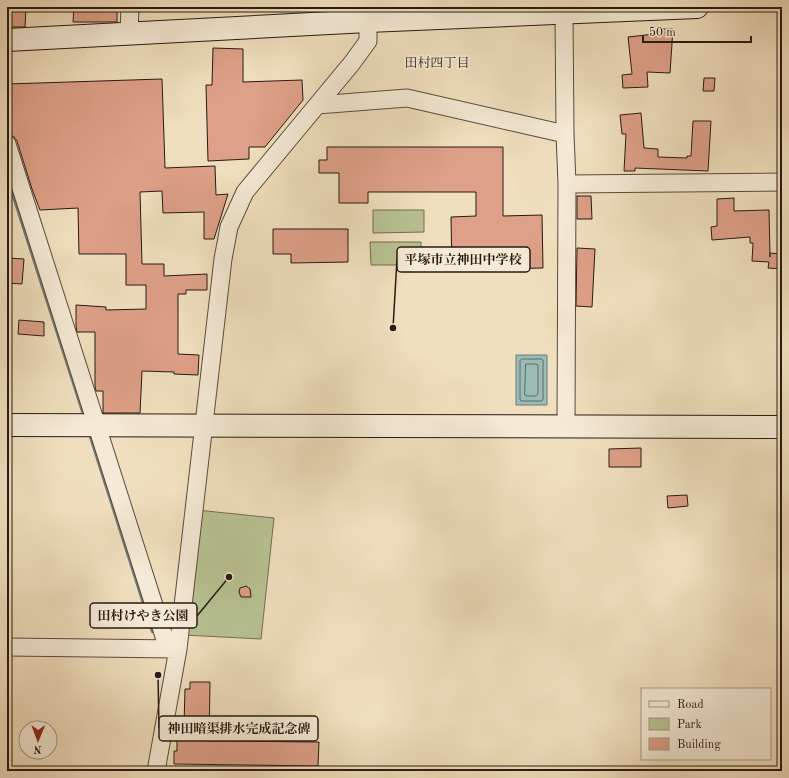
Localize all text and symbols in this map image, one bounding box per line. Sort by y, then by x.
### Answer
scale bar [643,18,751,44]
text: 50 m [649,26,676,39]
district label: 田村四丁目 [404,56,470,70]
callout: 平塚市立神田中学校 [397,247,530,272]
text: 平塚市立神田中学校 [404,252,522,267]
callout: 田村けやき公園 [90,603,197,628]
text: 田村けやき公園 [97,608,189,623]
legend [641,688,771,760]
text: Road [677,699,704,711]
callout: 神田暗渠排水完成記念碑 [159,716,318,741]
text: Park [677,719,702,731]
north arrow [18,720,58,760]
text: 神田暗渠排水完成記念碑 [167,721,311,736]
text: Building [677,739,721,751]
text: N [33,743,42,754]

